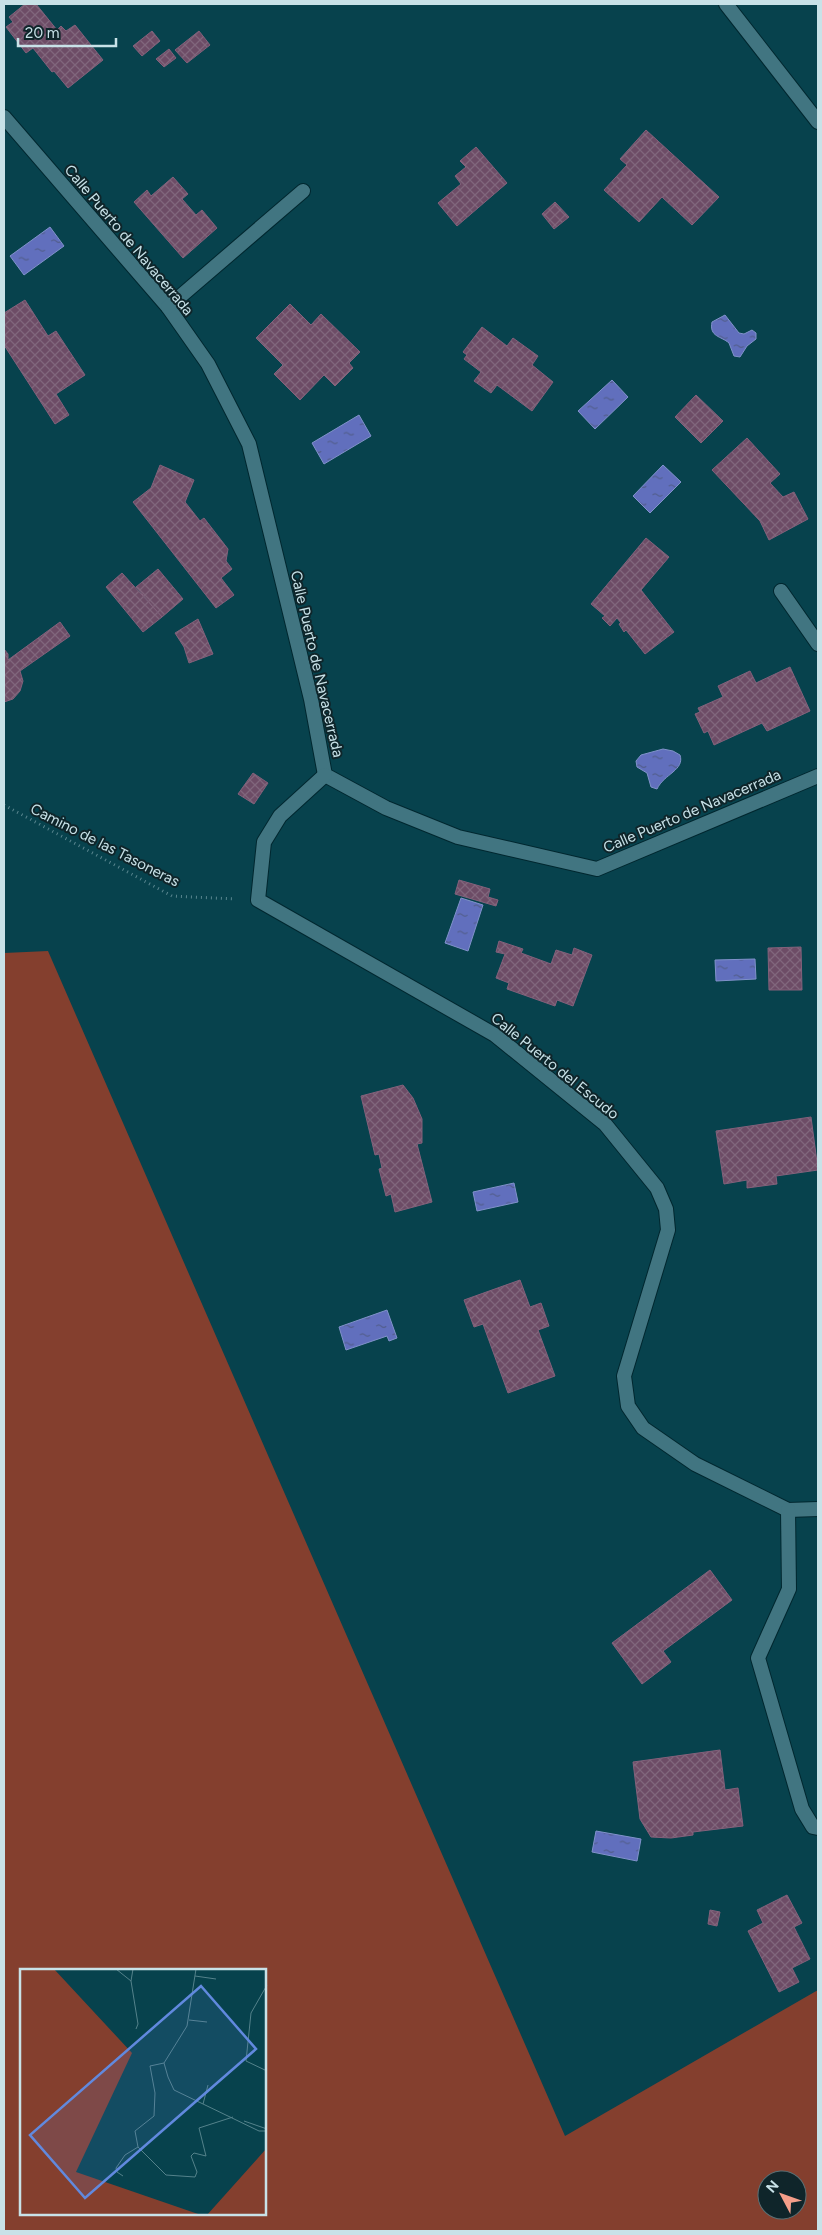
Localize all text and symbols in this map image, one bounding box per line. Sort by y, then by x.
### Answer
scale bar [18,15,115,47]
text: 20 m [25,24,59,42]
street label: Calle Puerto de Navacerrada [61,161,197,319]
street label: Calle Puerto de Navacerrada [287,569,347,759]
street label: Calle Puerto de Navacerrada [601,765,783,857]
street label: Camino de las Tasoneras [28,800,183,890]
street label: Calle Puerto del Escudo [488,1009,623,1123]
inset map [20,1969,266,2215]
north arrow [757,2170,807,2220]
text: N [763,2177,783,2196]

